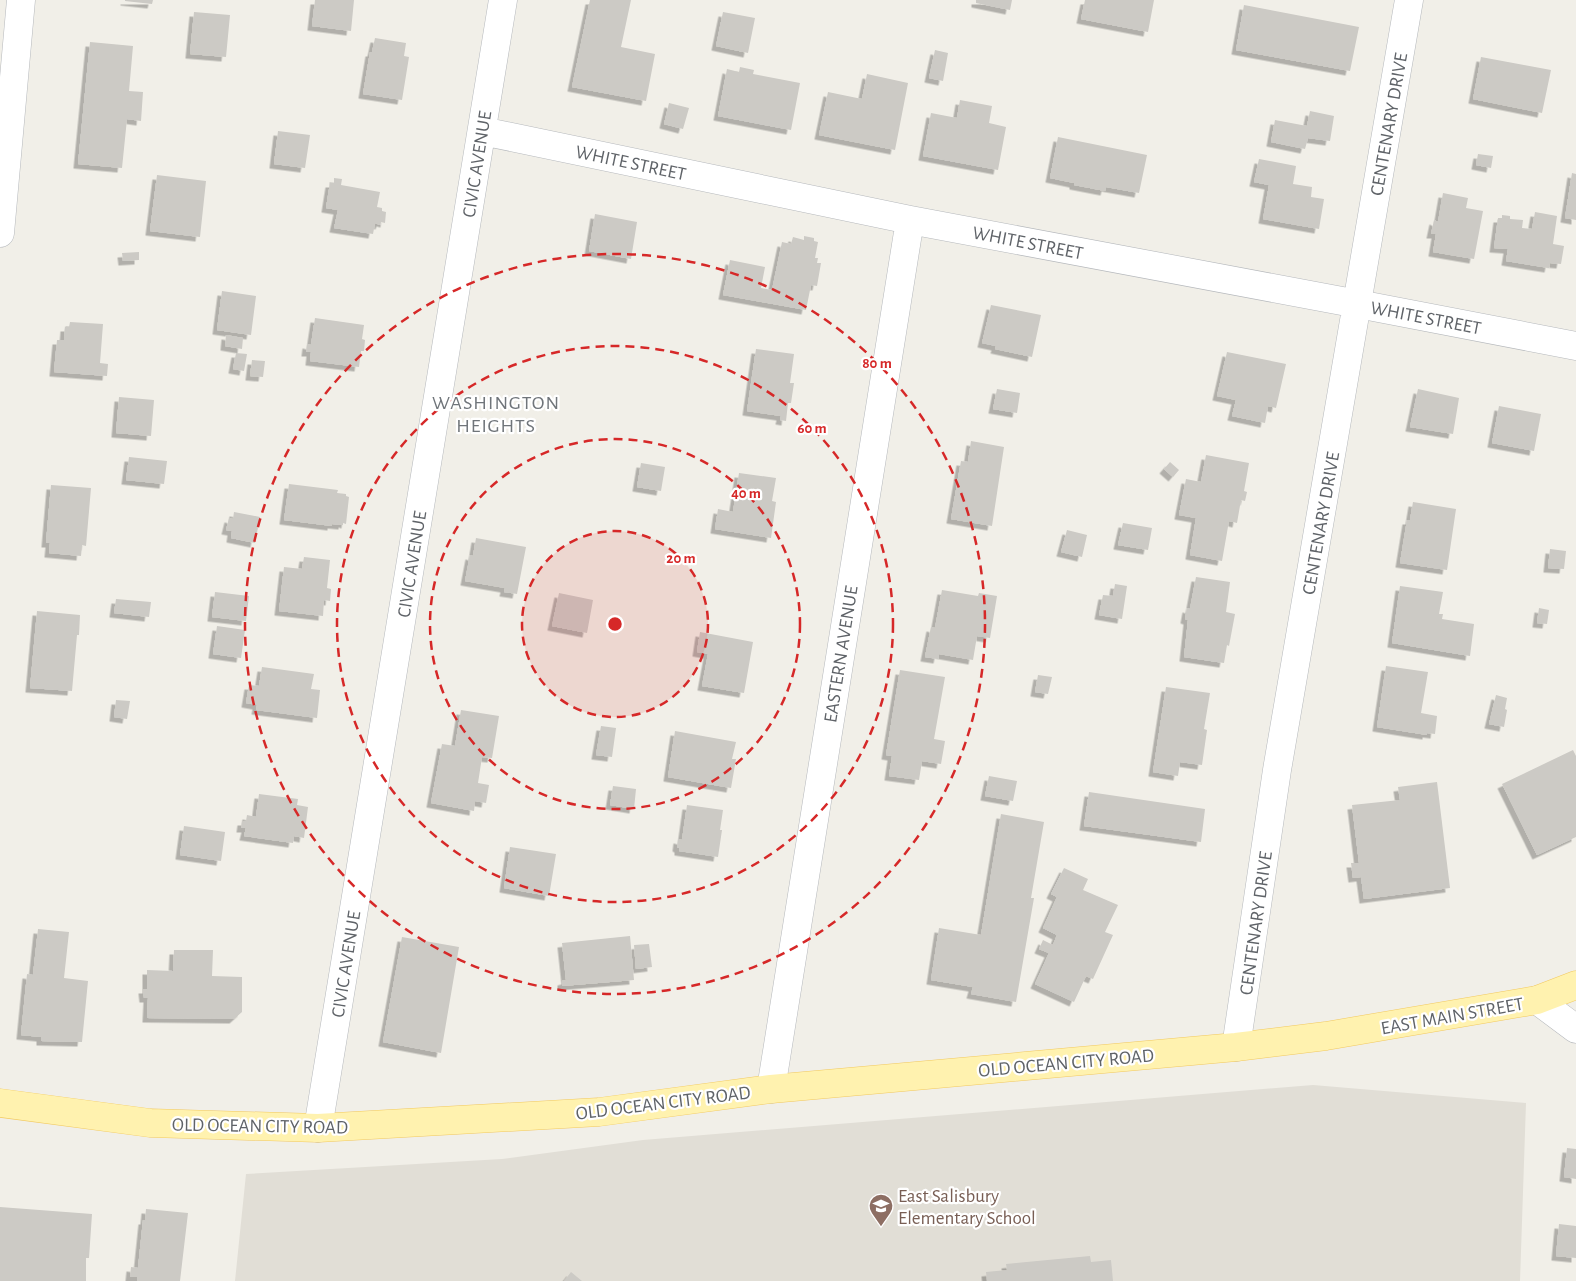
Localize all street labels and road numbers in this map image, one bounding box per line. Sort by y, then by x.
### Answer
street label: CENTENARY DRIVE [1368,51,1411,197]
street label: CIVIC AVENUE [460,110,495,219]
street label: WHITE STREET [574,142,688,184]
street label: WHITE STREET [971,223,1085,264]
street label: WHITE STREET [1369,298,1483,339]
street label: CENTENARY DRIVE [1300,450,1343,596]
street label: CIVIC AVENUE [395,510,430,619]
street label: EASTERN AVENUE [821,584,862,724]
street label: CENTENARY DRIVE [1237,850,1276,996]
street label: CIVIC AVENUE [329,910,364,1019]
street label: EAST MAIN STREET [1379,995,1525,1038]
street label: OLD OCEAN CITY ROAD [978,1046,1155,1081]
street label: OLD OCEAN CITY ROAD [575,1083,752,1124]
street label: OLD OCEAN CITY ROAD [172,1115,348,1138]

